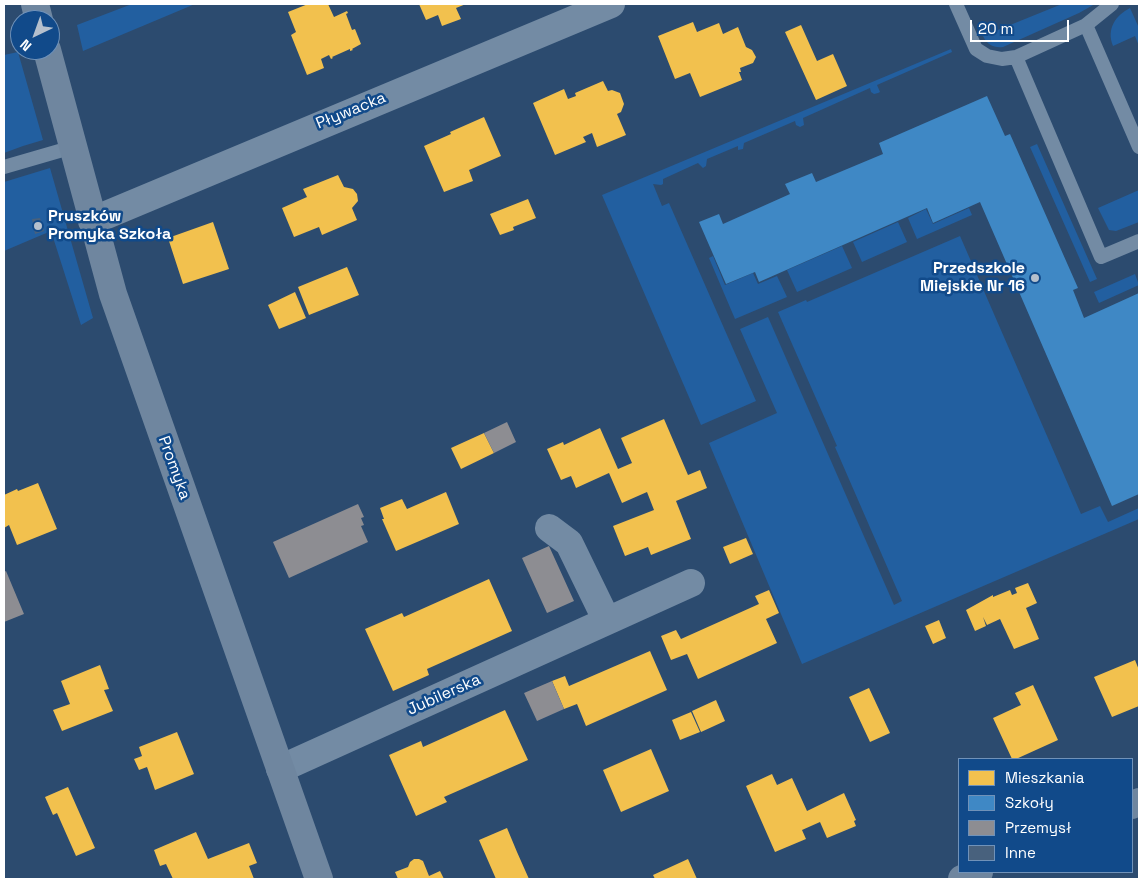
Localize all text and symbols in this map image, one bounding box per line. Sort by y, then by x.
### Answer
north arrow [10,10,60,60]
scale bar [973,10,1072,42]
text: 20 m [978,19,1013,38]
text: N [16,36,35,55]
street label: Pływacka [313,88,389,134]
place label: Pruszków Promyka Szkoła [48,207,171,245]
marker: Pruszków Promyka Szkoła [32,220,44,232]
place label: Przedszkole Miejskie Nr 16 [920,259,1025,297]
marker: Przedszkole Miejskie Nr 16 [1029,272,1041,284]
street label: Promyka [154,434,194,502]
street label: Jubilerska [404,670,484,720]
legend [958,758,1133,873]
text: Mieszkania [1005,768,1084,787]
text: Szkoły [1005,793,1054,812]
text: Przemysł [1005,818,1071,837]
text: Inne [1005,843,1036,862]

